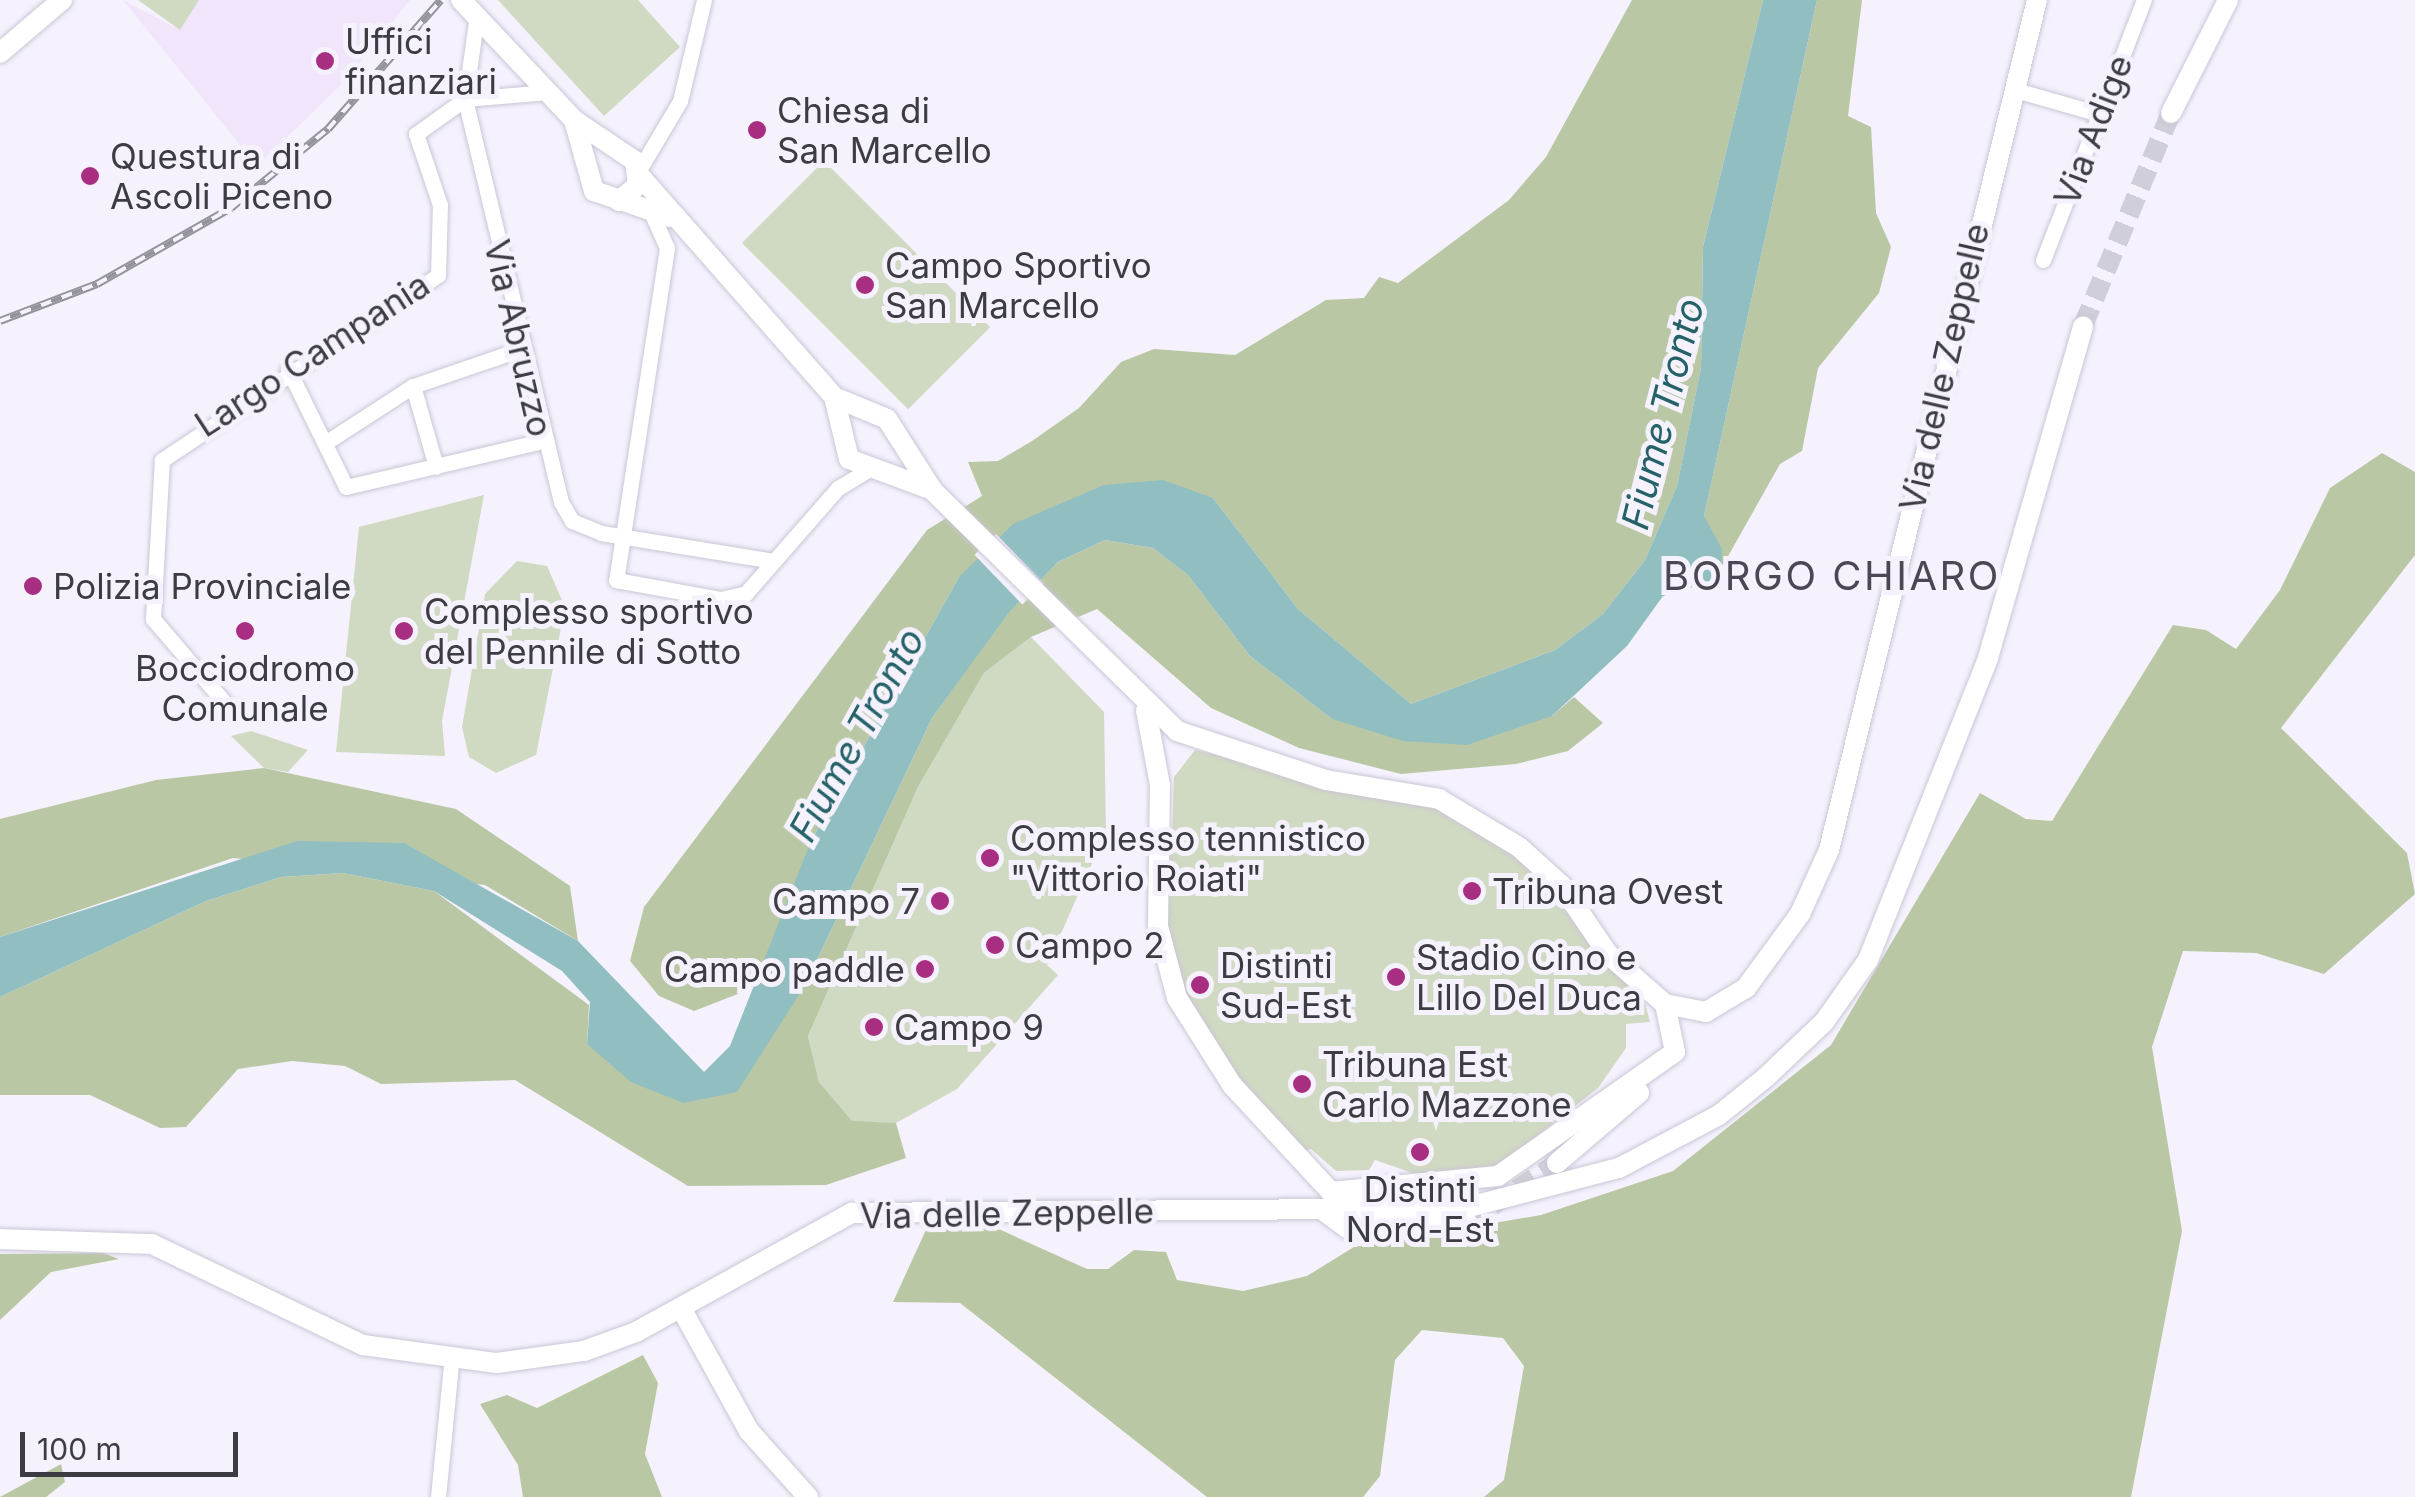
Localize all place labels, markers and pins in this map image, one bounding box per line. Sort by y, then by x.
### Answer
place label: Uffici finanziari [345,20,497,102]
marker: Uffici finanziari [314,50,336,72]
place label: Chiesa di San Marcello [777,89,992,171]
marker: Chiesa di San Marcello [746,119,768,141]
place label: Questura di Ascoli Piceno [110,135,333,217]
marker: Questura di Ascoli Piceno [79,165,101,187]
place label: Campo Sportivo San Marcello [885,244,1152,326]
marker: Campo Sportivo San Marcello [854,274,876,296]
place label: Polizia Provinciale [53,565,351,607]
marker: Polizia Provinciale [22,575,44,597]
place label: Complesso sportivo del Pennile di Sotto [424,590,754,672]
marker: Bocciodromo Comunale [234,620,256,642]
marker: Complesso sportivo del Pennile di Sotto [393,620,415,642]
place label: Bocciodromo Comunale [135,647,355,729]
place label: Complesso tennistico "Vittorio Roiati" [1010,817,1366,899]
marker: Complesso tennistico "Vittorio Roiati" [979,847,1001,869]
place label: Tribuna Ovest [1492,870,1723,912]
place label: Campo 7 [772,880,920,922]
marker: Tribuna Ovest [1461,880,1483,902]
marker: Campo 7 [929,890,951,912]
place label: Campo 2 [1015,924,1164,966]
marker: Campo 2 [984,934,1006,956]
place label: Stadio Cino e Lillo Del Duca [1416,936,1642,1018]
place label: Distinti Sud-Est [1220,944,1352,1026]
place label: Campo paddle [664,948,905,990]
marker: Campo paddle [914,958,936,980]
marker: Stadio Cino e Lillo Del Duca [1385,966,1407,988]
marker: Distinti Sud-Est [1189,974,1211,996]
place label: Campo 9 [894,1006,1044,1048]
marker: Campo 9 [863,1016,885,1038]
place label: Tribuna Est Carlo Mazzone [1322,1043,1572,1125]
marker: Tribuna Est Carlo Mazzone [1291,1073,1313,1095]
marker: Distinti Nord-Est [1409,1141,1431,1163]
place label: Distinti Nord-Est [1346,1168,1494,1250]

